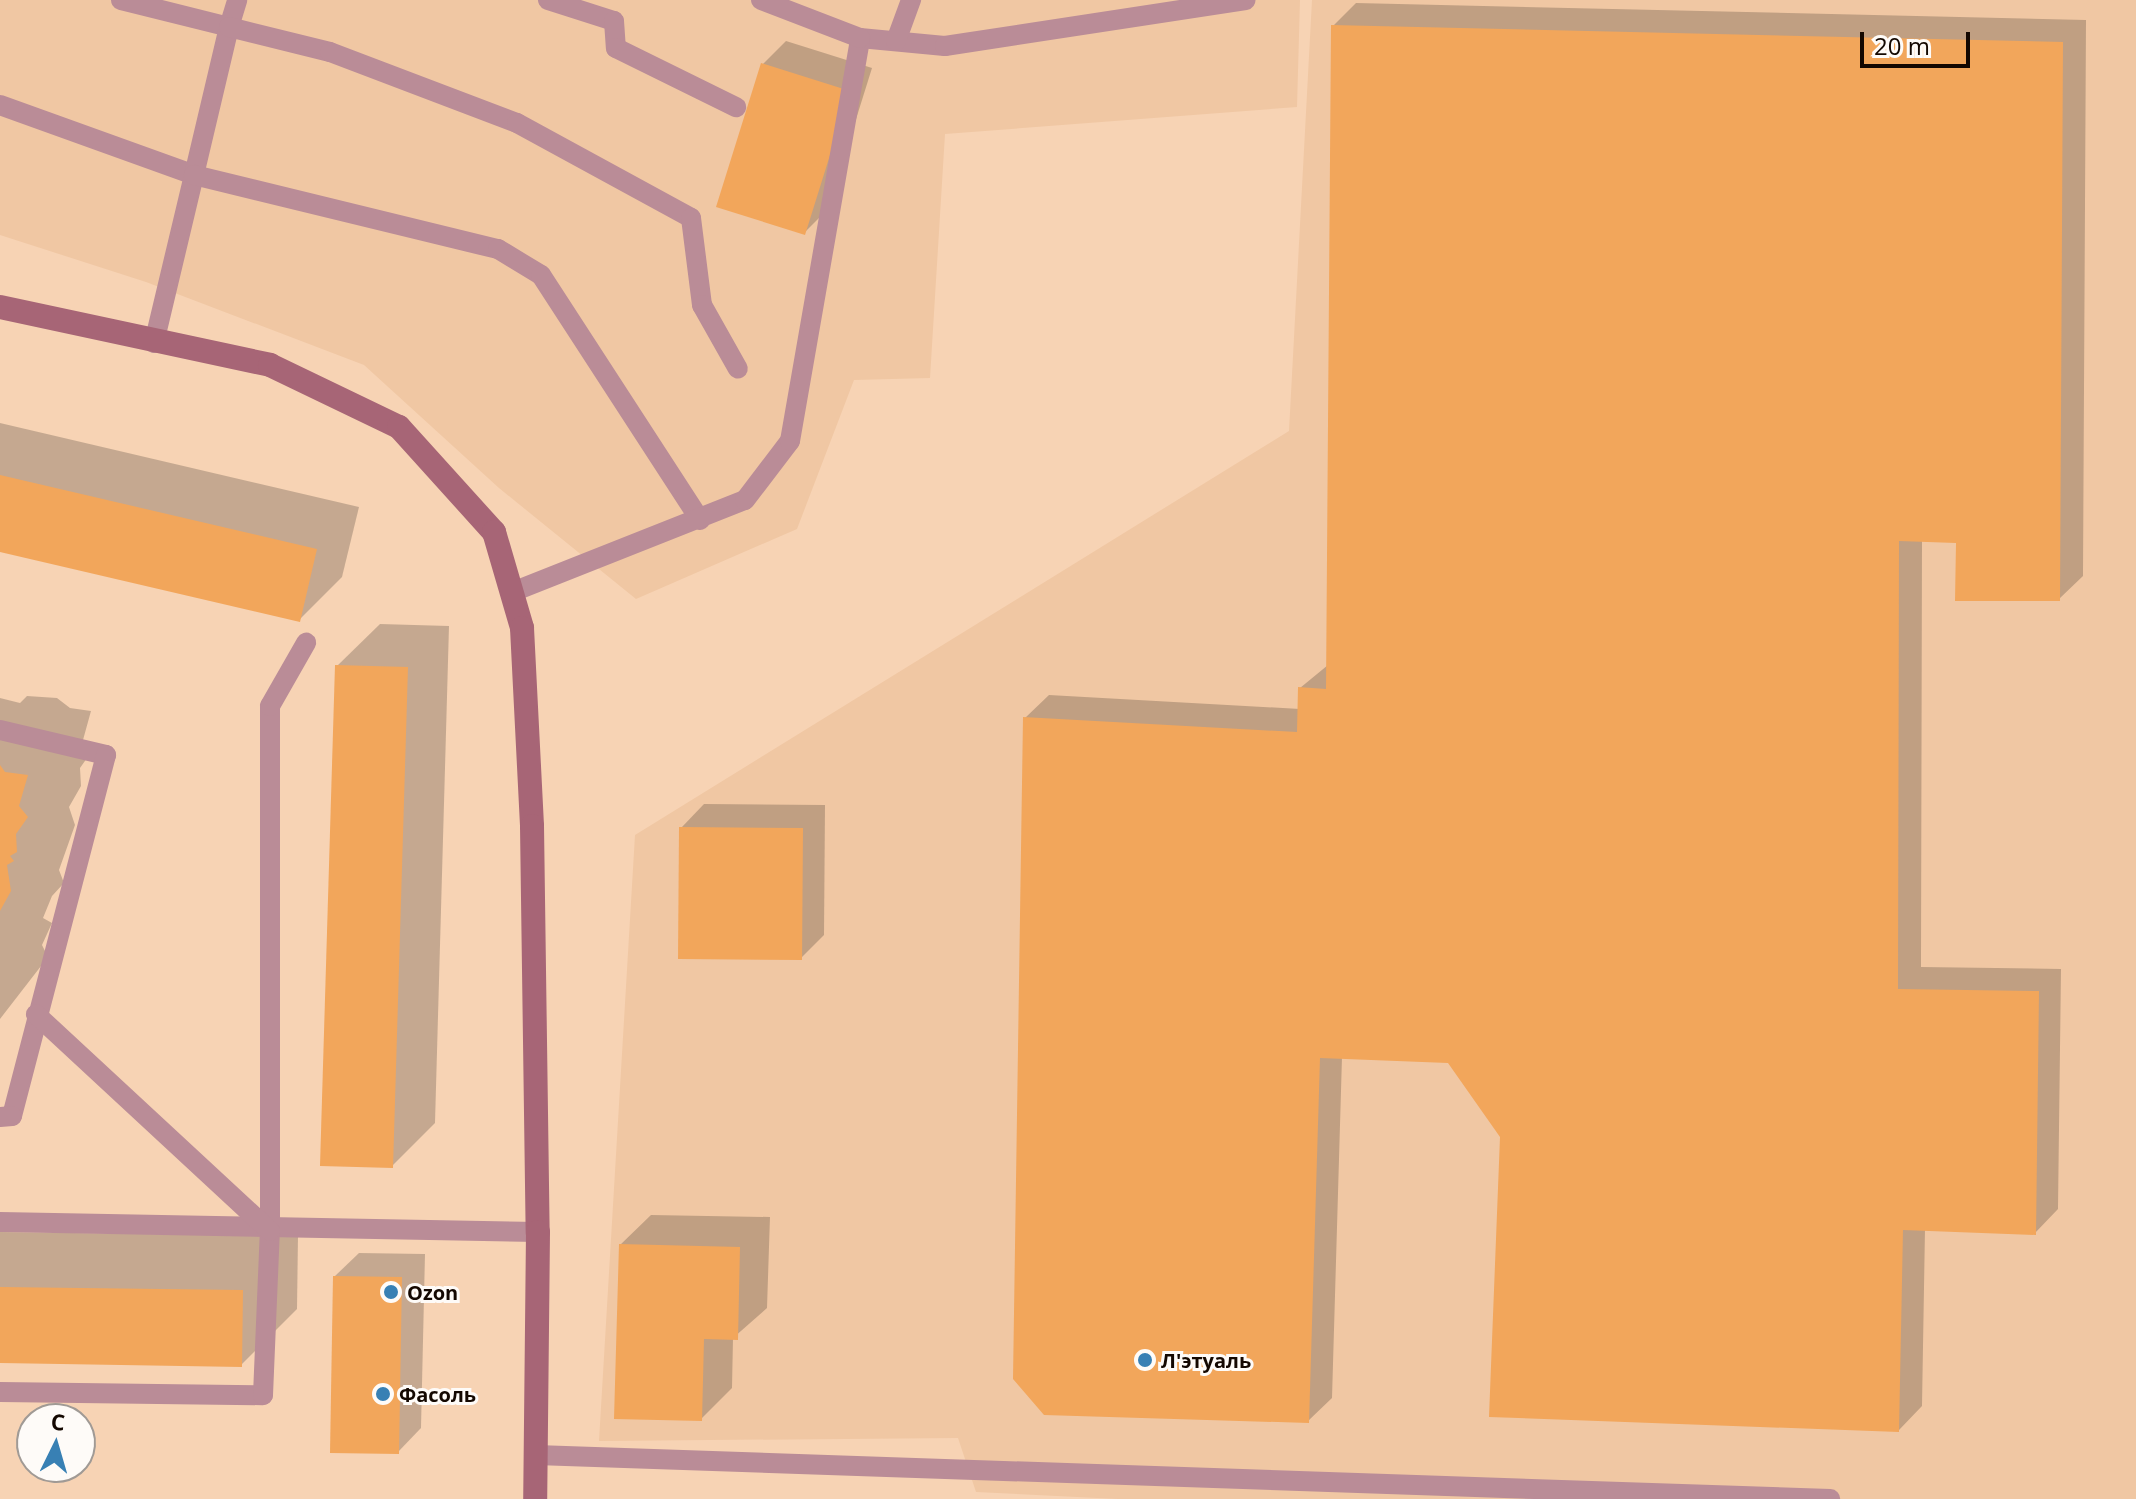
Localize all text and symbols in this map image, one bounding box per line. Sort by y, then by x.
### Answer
scale bar [1864,16,1974,66]
text: 20 m [1874,29,1930,62]
place label: Ozon [407,1280,458,1304]
marker: Ozon [382,1283,400,1301]
place label: Л'этуаль [1161,1348,1251,1372]
marker: Л'этуаль [1136,1351,1154,1369]
place label: Фасоль [399,1382,476,1406]
marker: Фасоль [374,1385,392,1403]
north arrow [16,1403,96,1483]
text: С [50,1406,66,1437]

